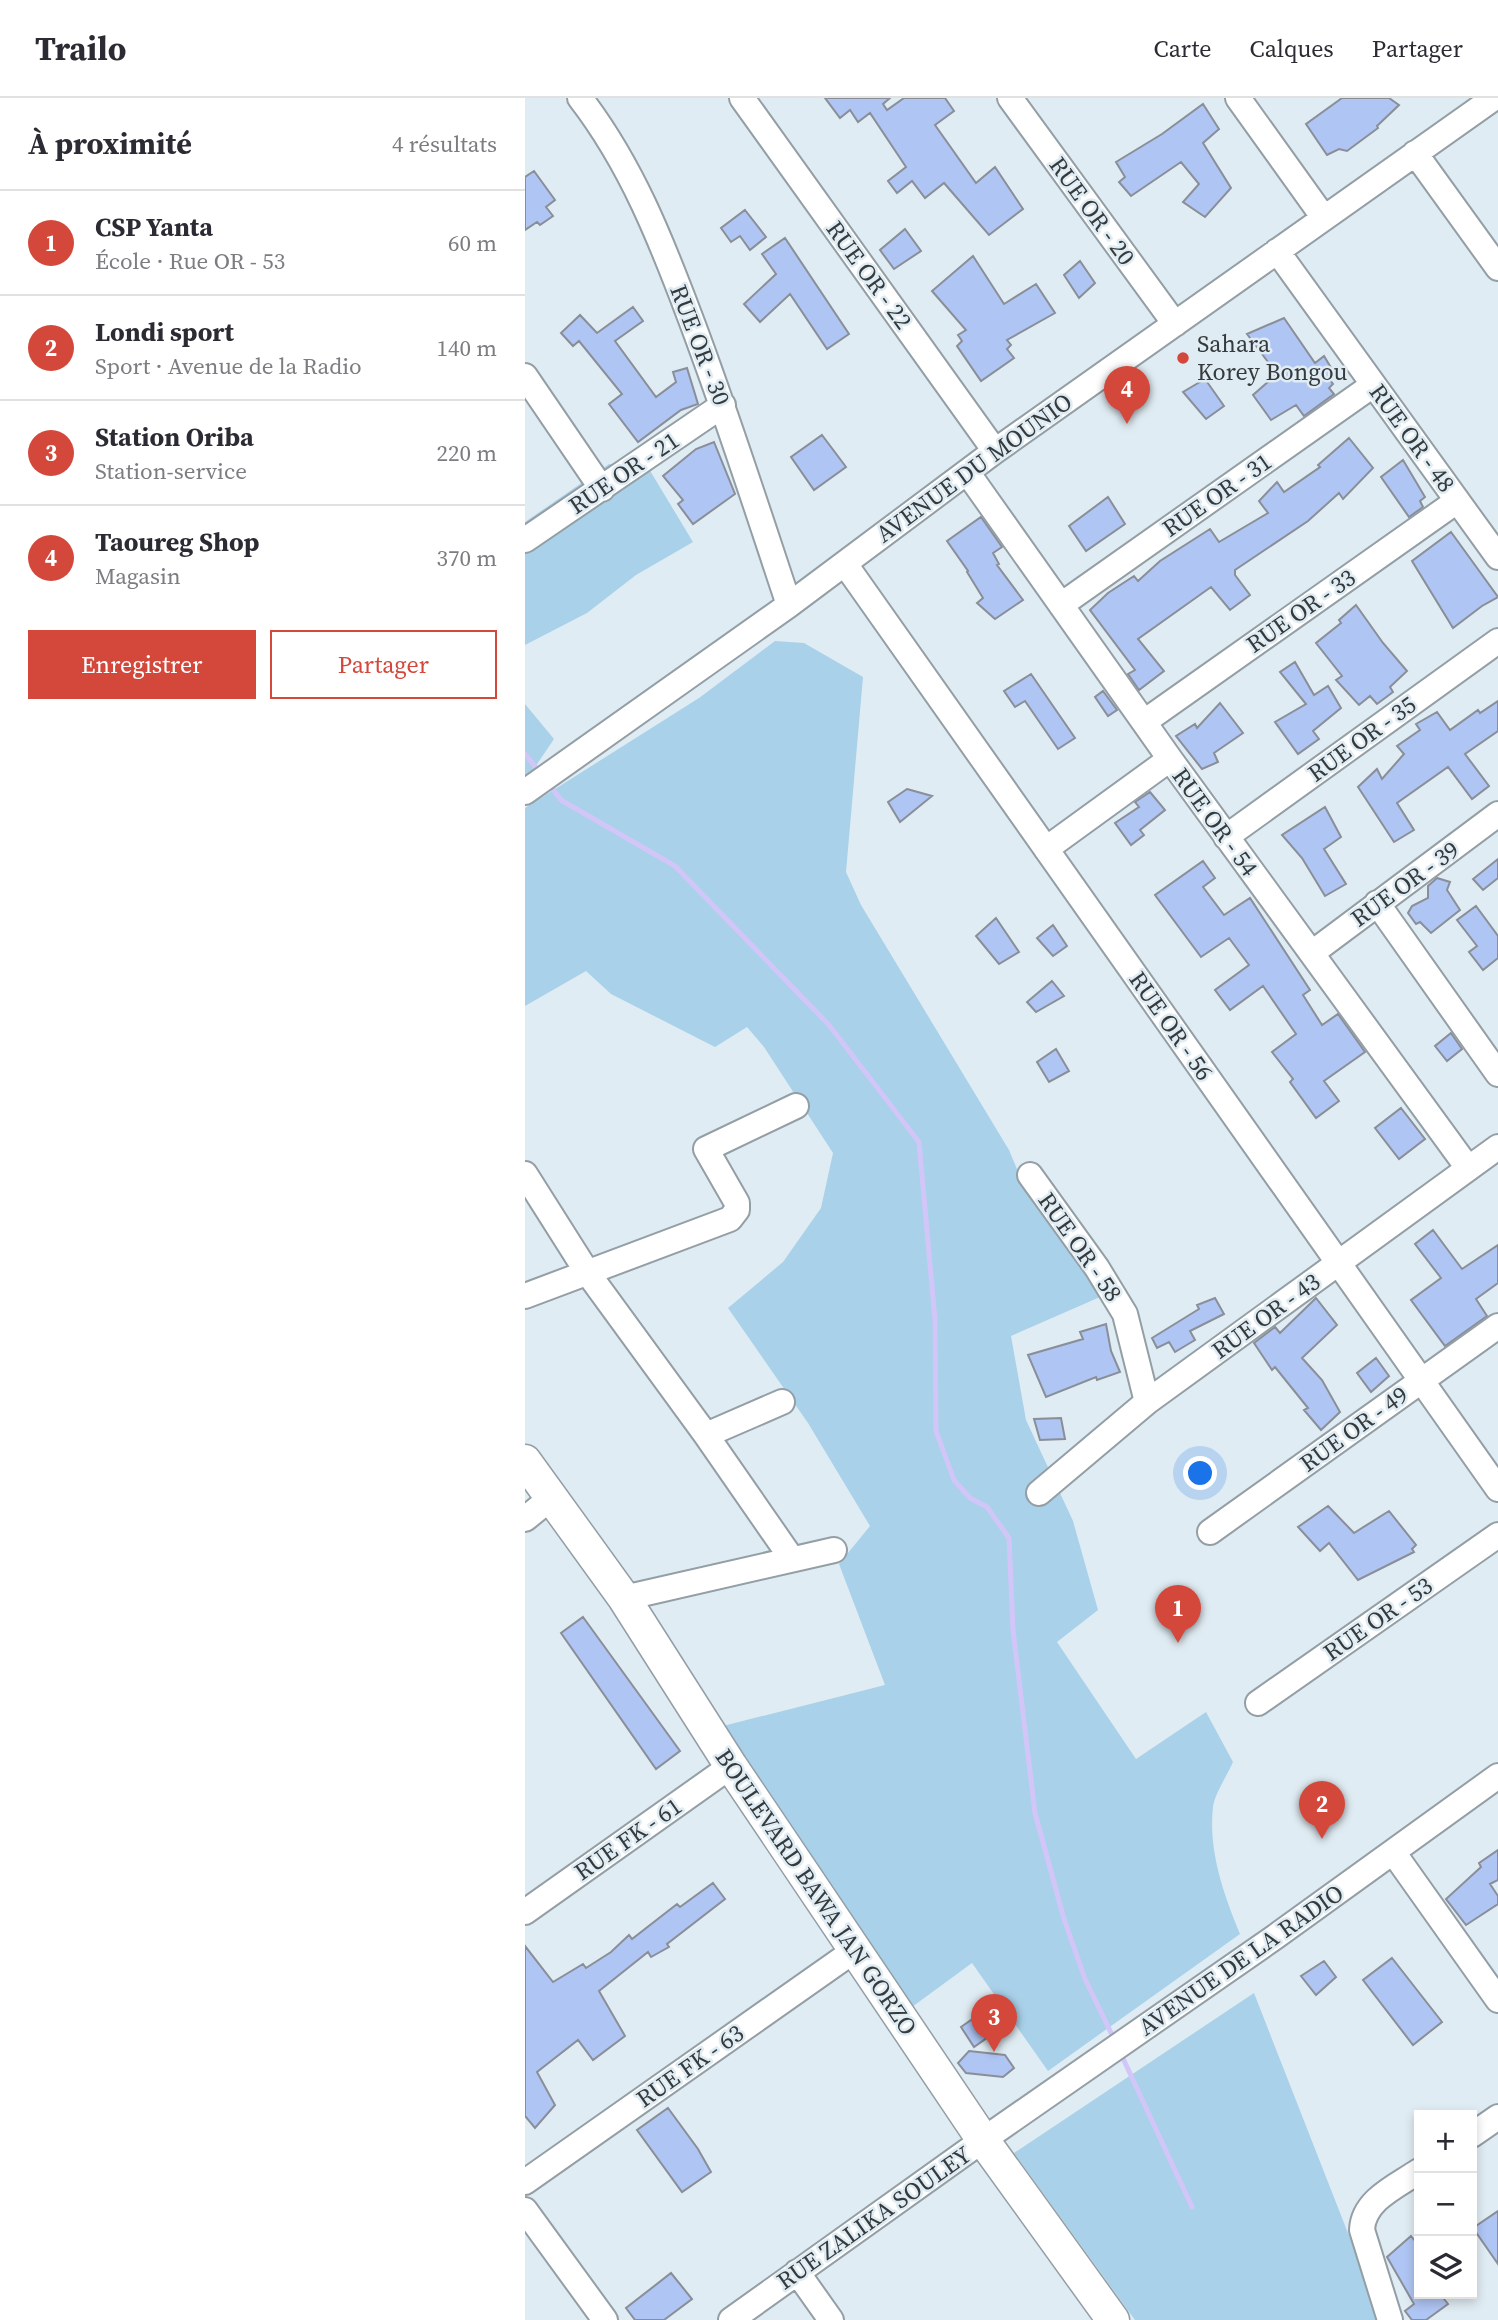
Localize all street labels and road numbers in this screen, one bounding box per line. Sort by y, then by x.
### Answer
street label: RUE OR - 20 [1042,150,1143,272]
street label: RUE OR - 22 [819,214,920,336]
street label: RUE OR - 30 [662,280,739,410]
street label: RUE OR - 48 [1362,377,1463,499]
street label: AVENUE DU MOUNIO [869,385,1079,550]
street label: RUE OR - 21 [562,424,685,522]
street label: RUE OR - 31 [1155,445,1278,544]
street label: RUE OR - 33 [1239,561,1362,660]
street label: RUE OR - 35 [1301,688,1423,789]
street label: RUE OR - 54 [1165,761,1266,883]
street label: RUE OR - 39 [1344,833,1466,934]
street label: RUE OR - 56 [1122,964,1221,1087]
street label: RUE OR - 58 [1031,1185,1130,1308]
street label: RUE OR - 43 [1205,1265,1327,1366]
street label: RUE OR - 49 [1293,1378,1415,1479]
street label: RUE OR - 53 [1316,1569,1439,1668]
street label: BOULEVARD BAWA JAN GORZO [708,1742,925,2042]
street label: RUE FK - 61 [567,1789,688,1888]
street label: AVENUE DE LA RADIO [1131,1876,1350,2043]
street label: RUE FK - 63 [629,2016,750,2115]
street label: RUE ZALIKA SOULEY [770,2138,977,2297]

